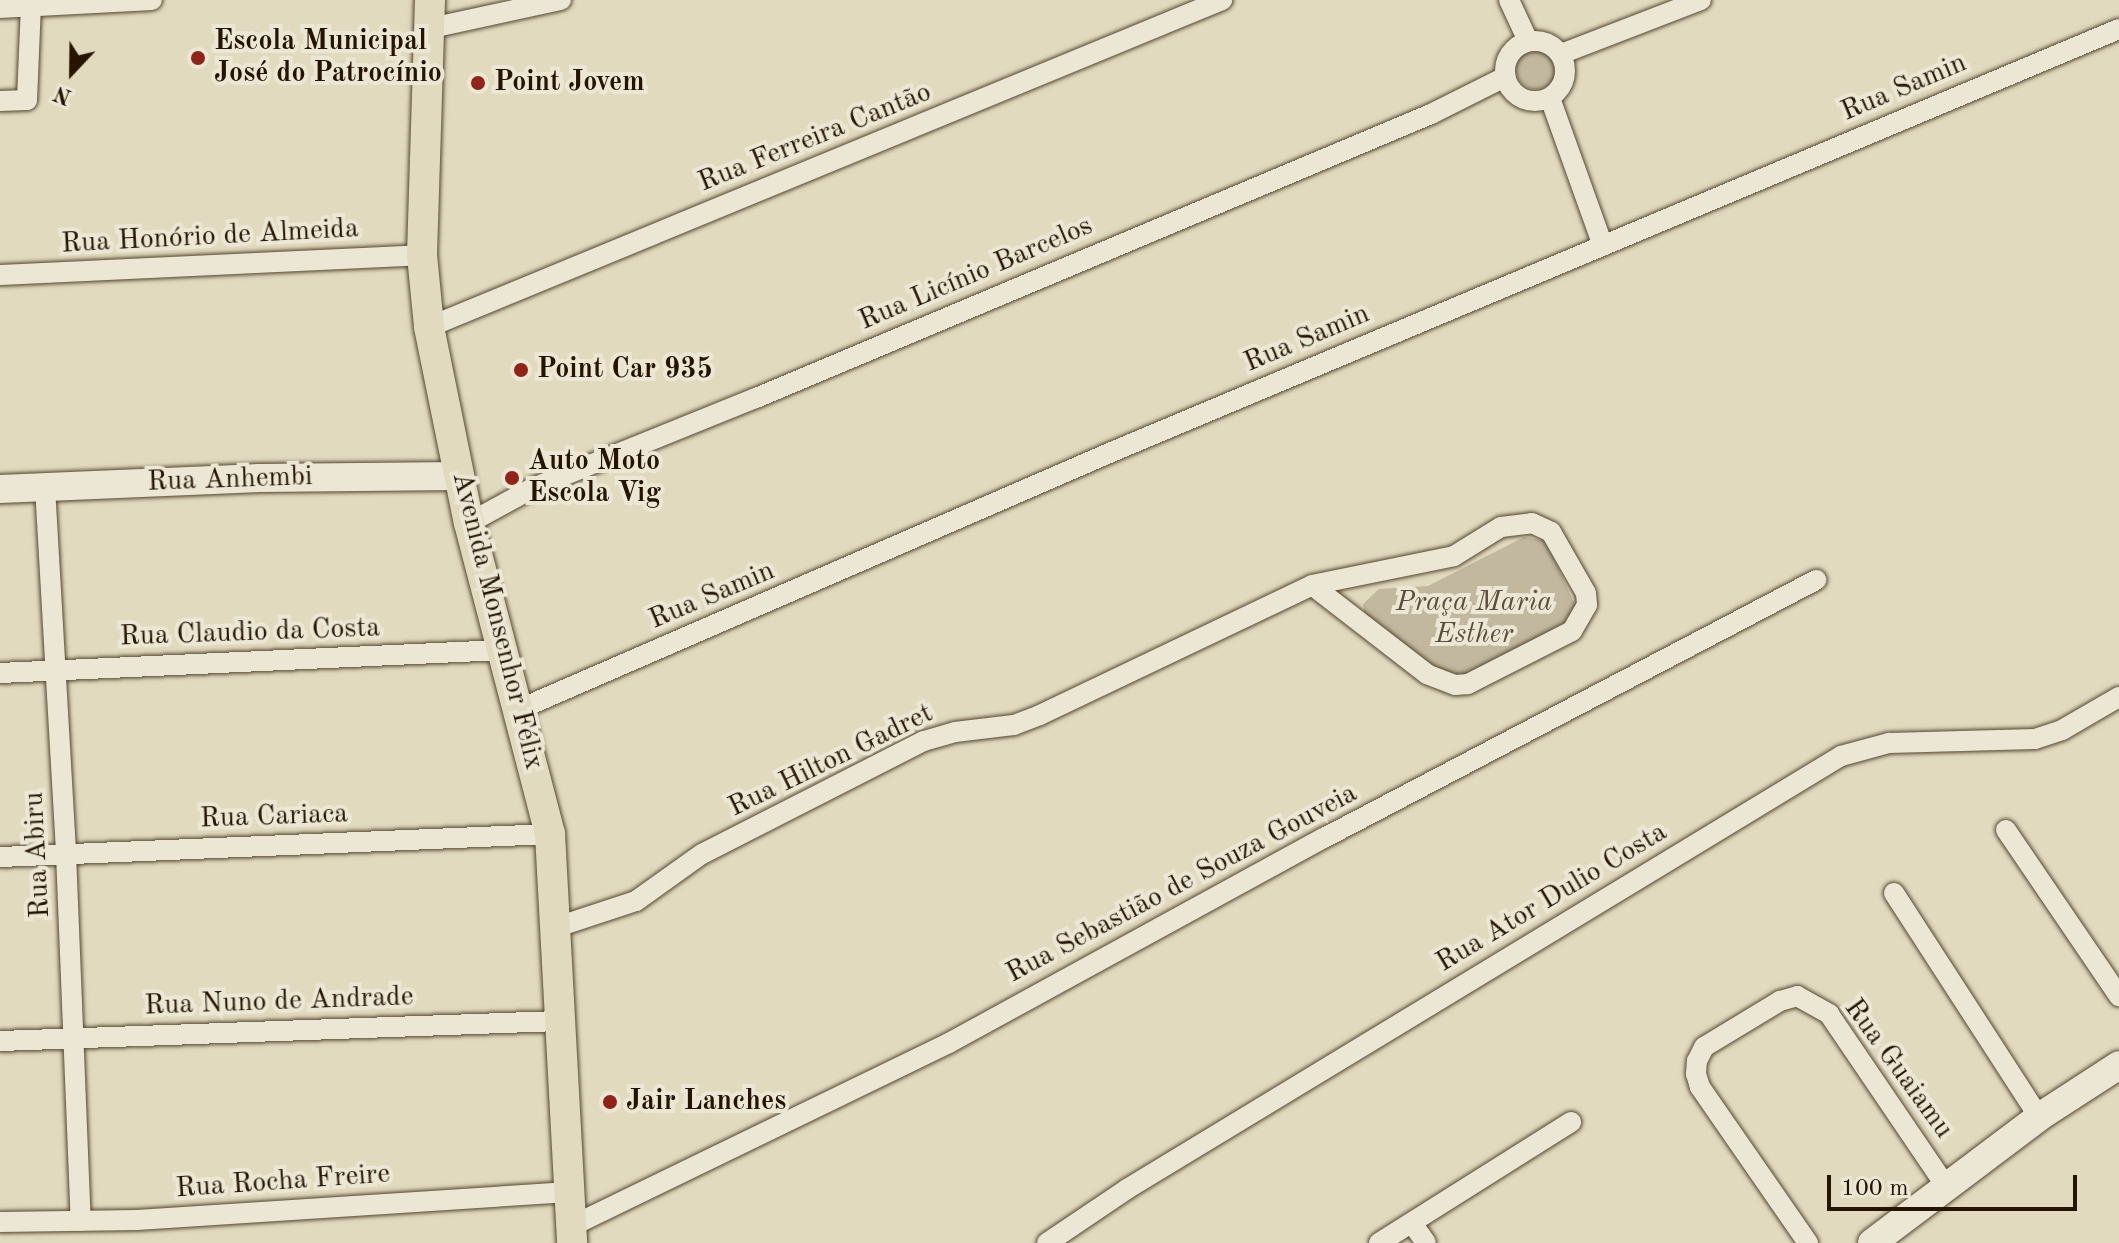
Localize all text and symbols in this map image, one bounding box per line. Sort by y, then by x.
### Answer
place label: Escola Municipal José do Patrocínio [214,25,442,91]
north arrow [32,32,112,112]
street label: Rua Samin [1836,47,1972,129]
marker: Escola Municipal José do Patrocínio [189,49,207,67]
place label: Point Jovem [494,66,645,100]
marker: Point Jovem [469,74,487,92]
street label: Rua Ferreira Cantão [694,76,936,200]
text: N [51,81,75,108]
street label: Rua Licínio Barcelos [854,210,1098,338]
street label: Rua Honório de Almeida [60,212,360,262]
street label: Rua Samin [1239,298,1375,380]
place label: Point Car 935 [537,353,713,387]
marker: Point Car 935 [512,361,530,379]
place label: Auto Moto Escola Vig [528,445,661,511]
street label: Rua Anhembi [147,460,313,500]
street label: Avenida Monsenhor Félix [444,469,550,773]
marker: Auto Moto Escola Vig [503,469,521,487]
street label: Rua Samin [644,555,780,637]
park label: Praça Maria Esther [1396,586,1552,652]
street label: Rua Claudio da Costa [119,612,381,654]
street label: Rua Hilton Gadret [723,697,939,825]
street label: Rua Sebastião de Souza Gouveia [1001,777,1363,991]
street label: Rua Abiru [18,791,58,919]
street label: Rua Cariaca [199,798,349,836]
street label: Rua Ator Dulio Costa [1431,816,1673,980]
street label: Rua Nuno de Andrade [144,981,414,1023]
street label: Rua Guaiamu [1836,993,1960,1145]
place label: Jair Lanches [626,1085,786,1119]
marker: Jair Lanches [601,1093,619,1111]
street label: Rua Rocha Freire [175,1158,391,1206]
scale bar [1831,1159,2081,1209]
text: 100 m [1841,1177,1909,1201]

